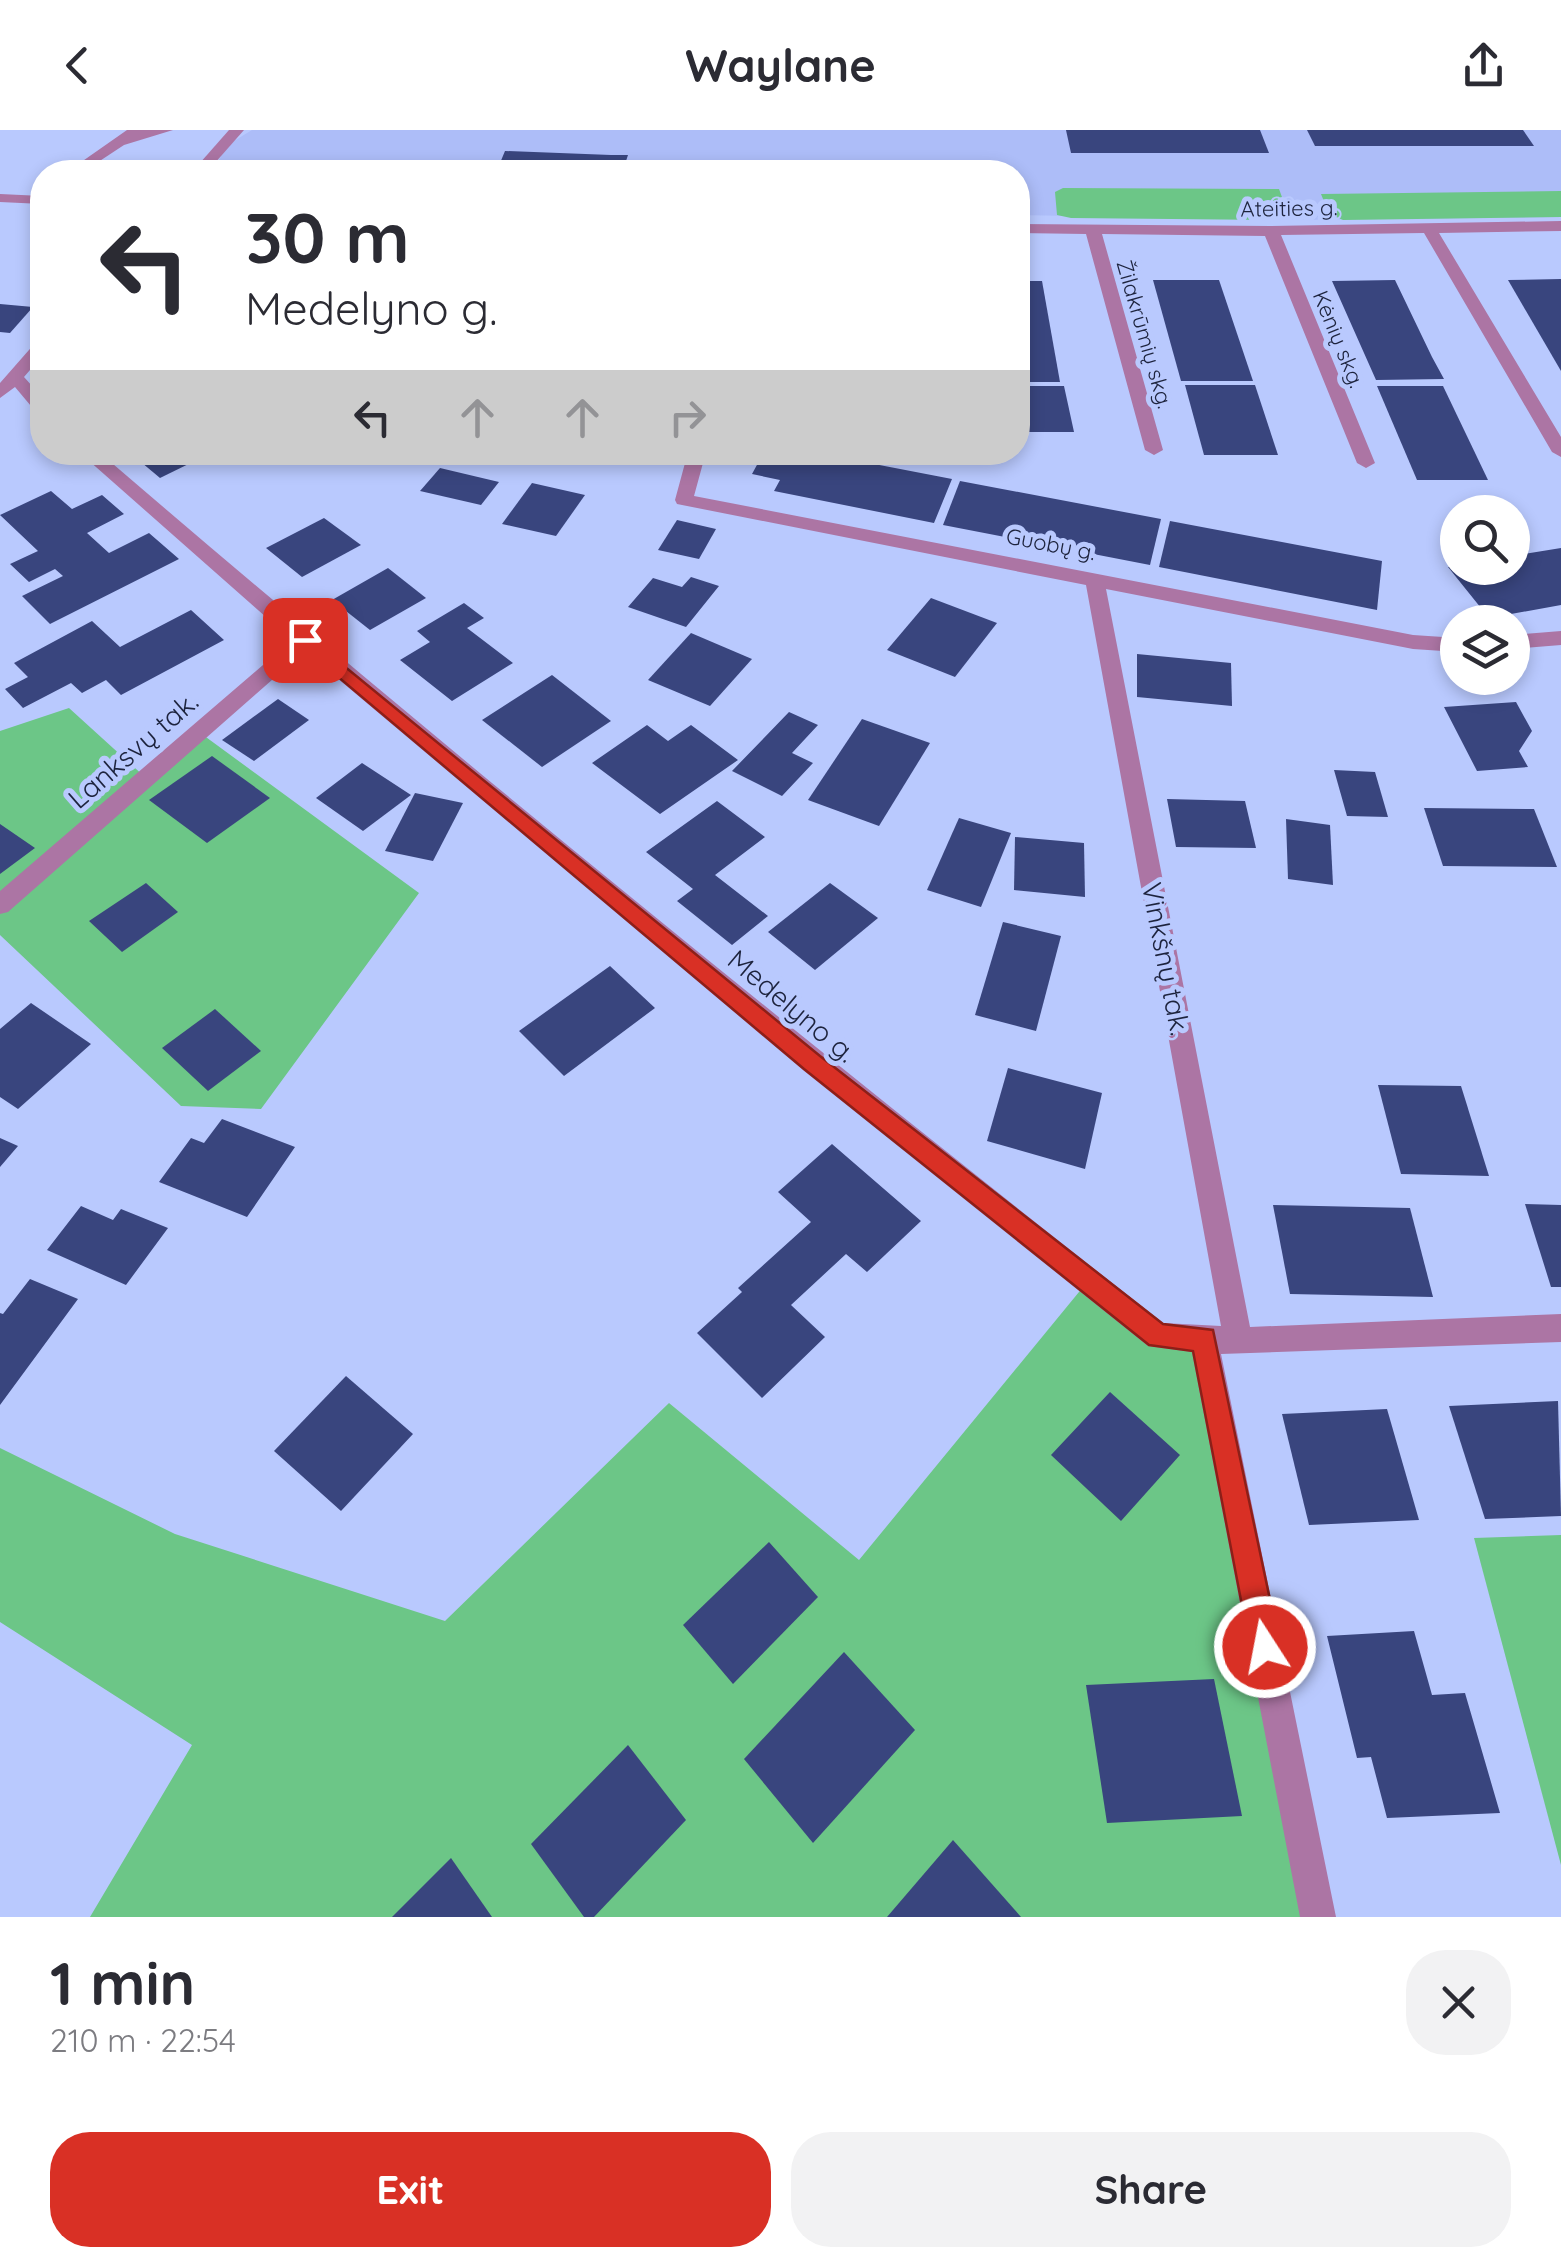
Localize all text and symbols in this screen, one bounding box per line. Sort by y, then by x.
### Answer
text: Waylane [685,37,876,93]
icon: back [50,38,105,93]
icon: share [1456,38,1511,93]
text: 30 m [245,193,410,281]
street label: Ateities g. [1240,193,1338,223]
icon: left [80,200,210,330]
street label: Žilakrūmių skg. [1110,257,1180,411]
text: Medelyno g. [245,280,497,336]
street label: Kėnių skg. [1307,286,1371,392]
icon: left [345,390,400,445]
icon: ahead [450,390,505,445]
icon: ahead [555,390,610,445]
icon: right [660,390,715,445]
map controls [1440,495,1530,695]
button: search [1440,495,1530,585]
street label: Guobų g. [1004,522,1098,566]
pin [263,598,348,683]
button: layers [1440,605,1530,695]
icon: arrive [278,613,333,668]
street label: Lanksvų tak. [60,684,205,816]
street label: Vinkšnų tak. [1135,879,1198,1038]
street label: Medelyno g. [721,942,864,1069]
position arrow [1213,1595,1317,1699]
text: 1 min [50,1945,195,2020]
button: close [1406,1950,1511,2055]
text: 210 m · 22:54 [50,2020,236,2060]
button: Exit [50,2132,771,2247]
button: Share [791,2132,1511,2247]

